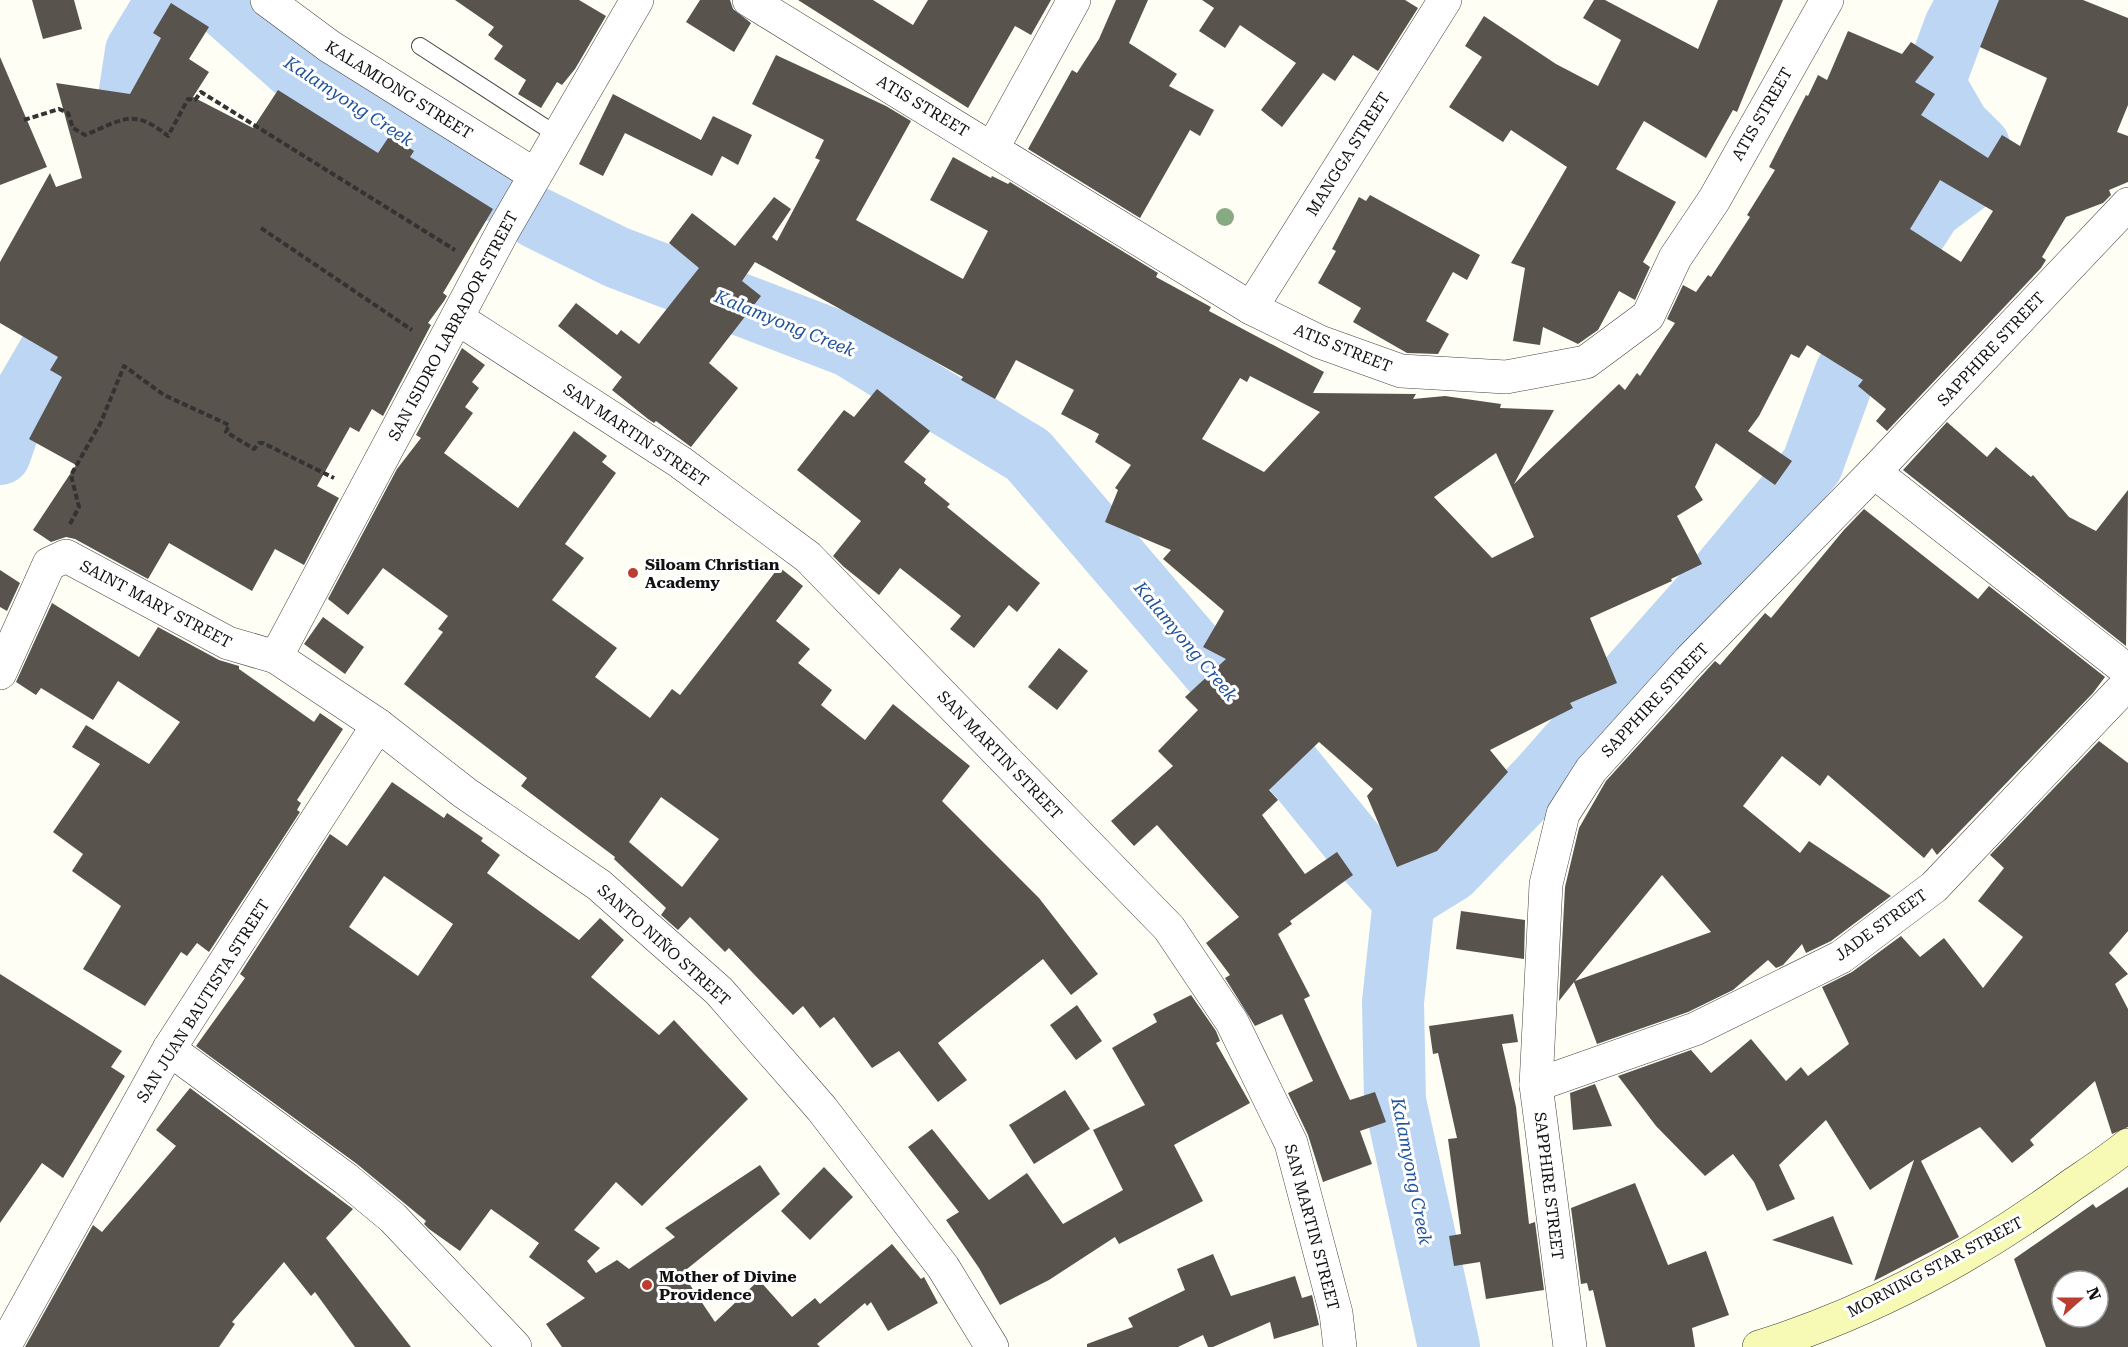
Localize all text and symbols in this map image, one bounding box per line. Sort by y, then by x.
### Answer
street label: KALAMIONG STREET [322,37,476,143]
water label: Kalamyong Creek [280,51,418,151]
street label: ATIS STREET [1728,64,1796,164]
street label: ATIS STREET [874,71,973,141]
street label: MANGGA STREET [1302,88,1394,219]
street label: SAN ISIDRO LABRADOR STREET [384,208,522,444]
water label: Kalamyong Creek [711,285,858,361]
street label: SAPPHIRE STREET [1933,288,2049,410]
street label: ATIS STREET [1291,320,1395,376]
street label: SAN MARTIN STREET [560,379,713,491]
place label: Siloam Christian Academy [645,555,780,592]
street label: SAINT MARY STREET [77,556,235,652]
marker: Siloam Christian Academy [626,566,640,580]
water label: Kalamyong Creek [1129,576,1242,705]
street label: SAPPHIRE STREET [1597,639,1713,761]
street label: SAN MARTIN STREET [934,687,1067,823]
street label: SANTO NIÑO STREET [594,880,734,1010]
street label: JADE STREET [1831,885,1931,965]
street label: SAN JUAN BAUTISTA STREET [132,896,274,1106]
water label: Kalamyong Creek [1387,1095,1437,1247]
street label: SAPPHIRE STREET [1531,1111,1568,1261]
street label: SAN MARTIN STREET [1281,1142,1343,1312]
street label: MORNING STAR STREET [1844,1212,2026,1321]
place label: Mother of Divine Providence [659,1267,797,1304]
north arrow [2050,1269,2110,1329]
marker: Mother of Divine Providence [640,1278,654,1292]
text: N [2082,1285,2105,1303]

